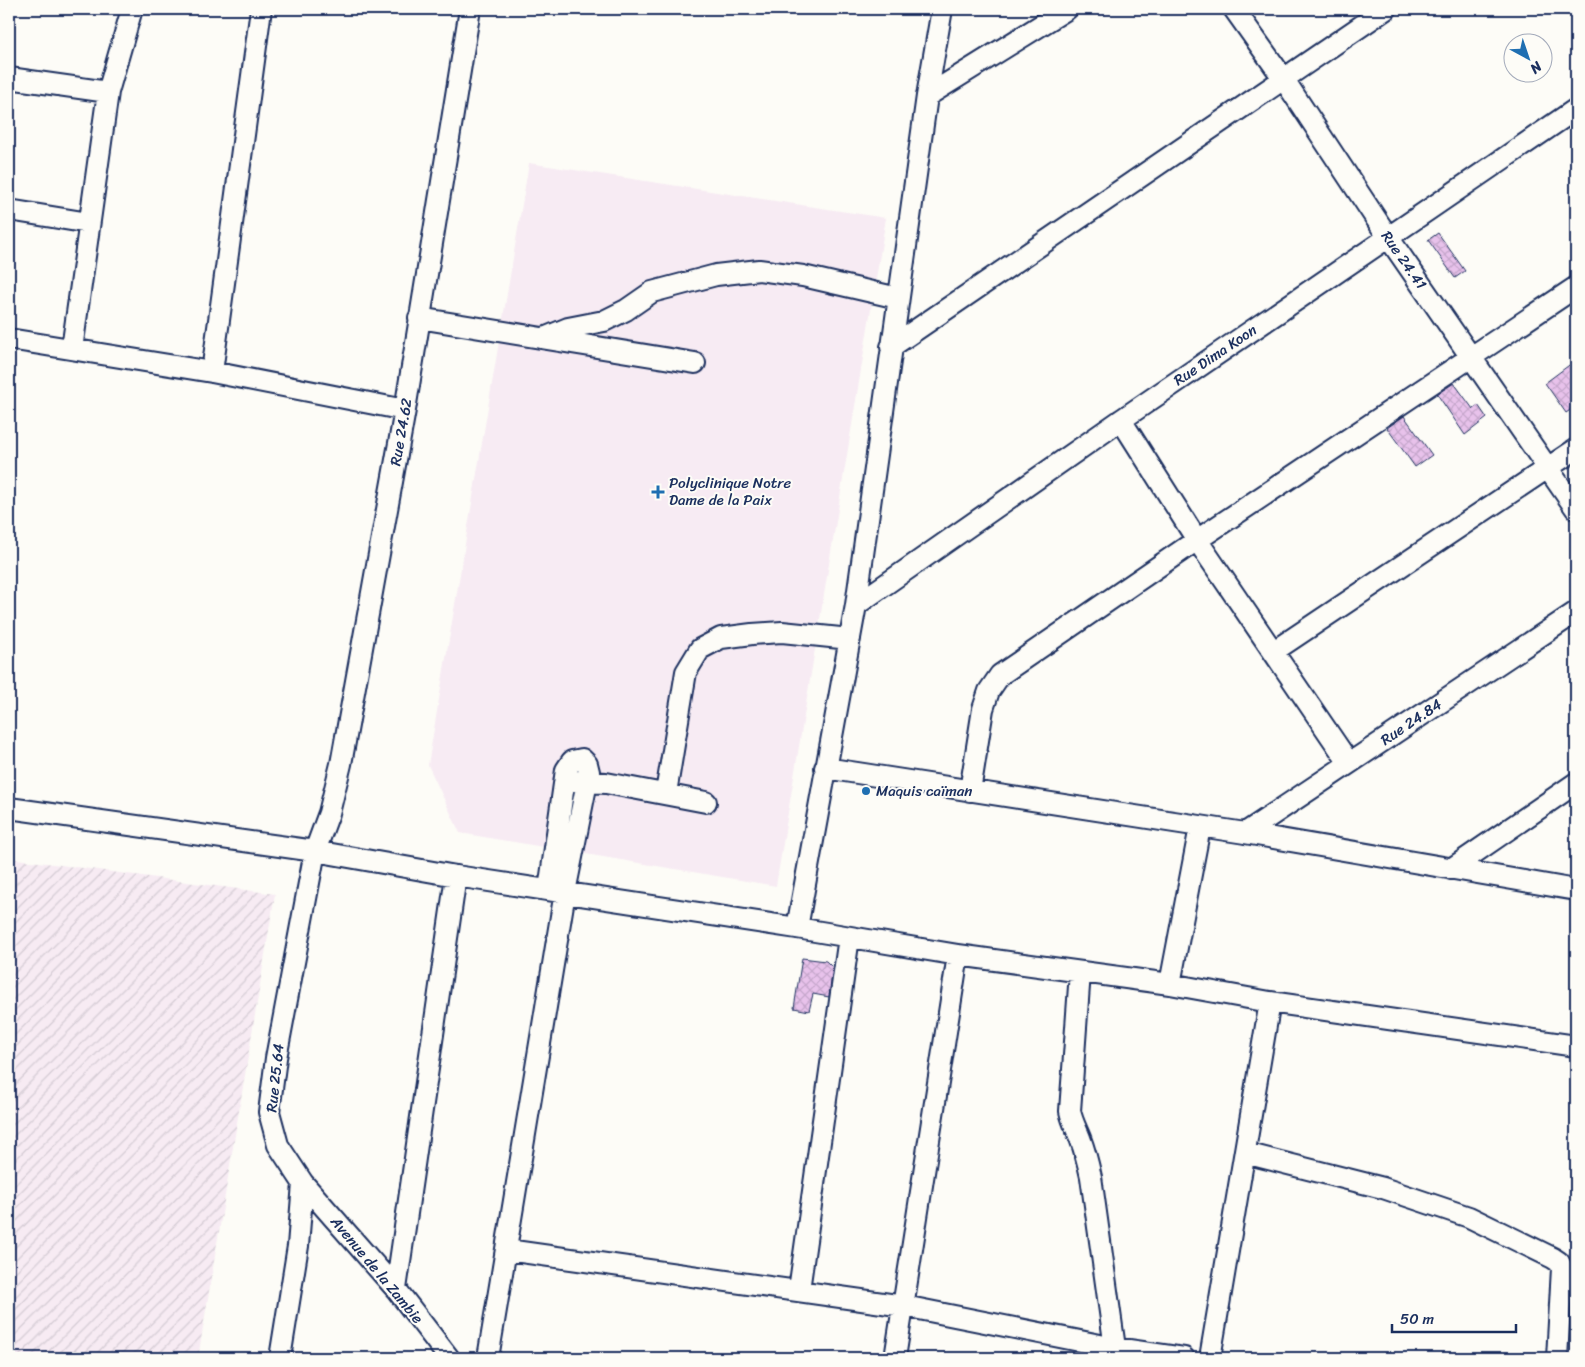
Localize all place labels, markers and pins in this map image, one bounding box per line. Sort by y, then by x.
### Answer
place label: Polyclinique Notre Dame de la Paix [669,470,791,513]
marker: Polyclinique Notre Dame de la Paix [651,485,665,499]
place label: Maquis caïman [876,778,972,804]
marker: Maquis caïman [860,785,872,797]

